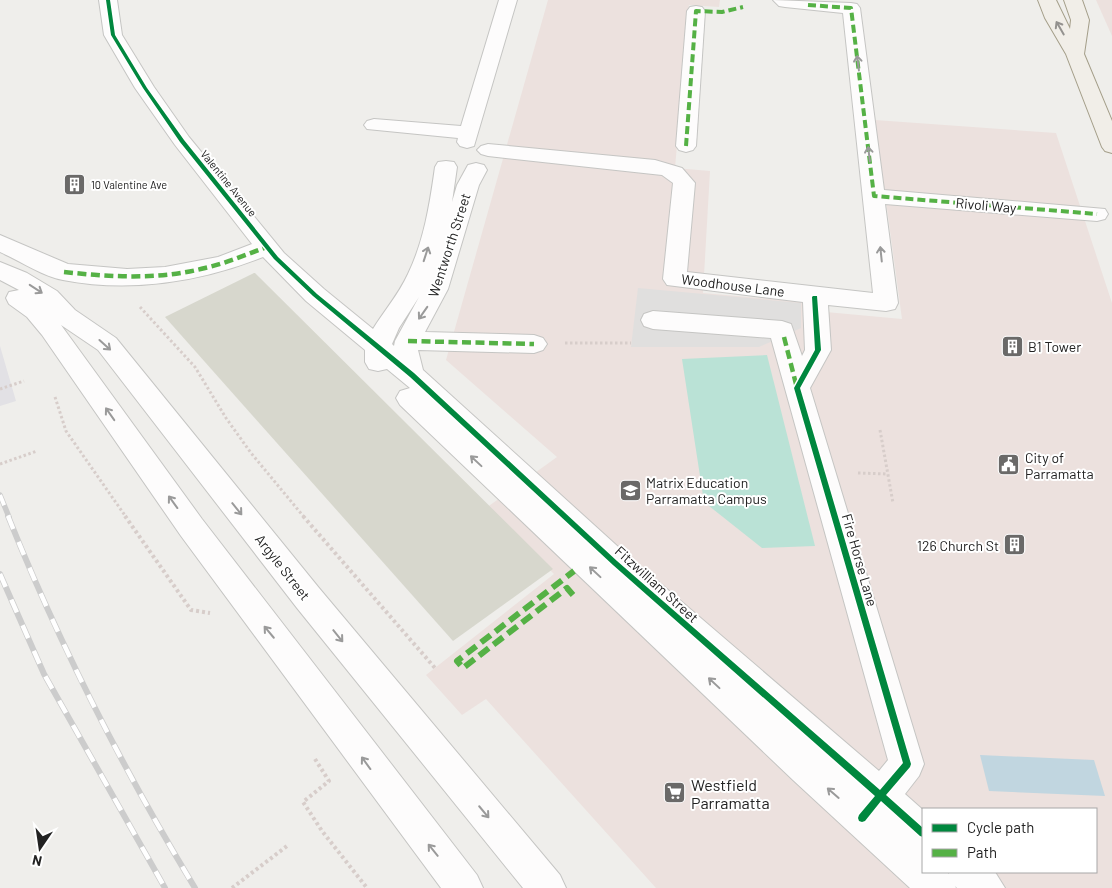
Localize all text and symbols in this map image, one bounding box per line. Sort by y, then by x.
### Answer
one-way arrow [1054,21,1064,35]
one-way arrow [853,55,863,71]
one-way arrow [864,146,874,162]
street label: Valentine Avenue [198,147,260,219]
building icon: 10 Valentine Ave [63,172,87,196]
place label: 10 Valentine Ave [91,178,167,191]
street label: Wentworth Street [424,191,474,299]
street label: Rivoli Way [955,194,1018,216]
one-way arrow [876,246,886,262]
one-way arrow [422,247,432,263]
street label: Woodhouse Lane [680,270,786,300]
one-way arrow [28,285,42,295]
one-way arrow [417,306,428,319]
building icon: B1 Tower [1000,334,1024,358]
one-way arrow [98,338,111,350]
place label: B1 Tower [1028,338,1081,355]
one-way arrow [105,407,115,421]
place label: City of Parramatta [1025,449,1094,482]
public building icon: City of Parramatta [997,453,1021,477]
one-way arrow [470,455,482,467]
place label: Matrix Education Parramatta Campus [646,474,767,507]
school or university icon: Matrix Education Parramatta Campus [618,478,642,502]
one-way arrow [167,495,178,509]
one-way arrow [231,502,242,515]
street label: Fire Horse Lane [839,512,881,608]
street label: Argyle Street [252,531,314,603]
building icon: 126 Church St [1003,533,1027,557]
place label: 126 Church St [917,537,999,554]
street label: Fitzwilliam Street [612,542,702,626]
one-way arrow [588,566,601,578]
one-way arrow [264,626,275,639]
one-way arrow [333,629,344,642]
one-way arrow [707,677,720,689]
one-way arrow [361,756,371,770]
place label: Westfield Parramatta [691,775,770,812]
supermarket icon: Westfield Parramatta [663,781,687,805]
one-way arrow [827,787,840,798]
one-way arrow [478,806,489,819]
legend [922,808,1097,873]
text: Cycle path [967,818,1034,836]
north arrow [15,823,65,873]
text: Path [967,843,997,861]
one-way arrow [428,844,439,857]
text: N [31,852,43,870]

